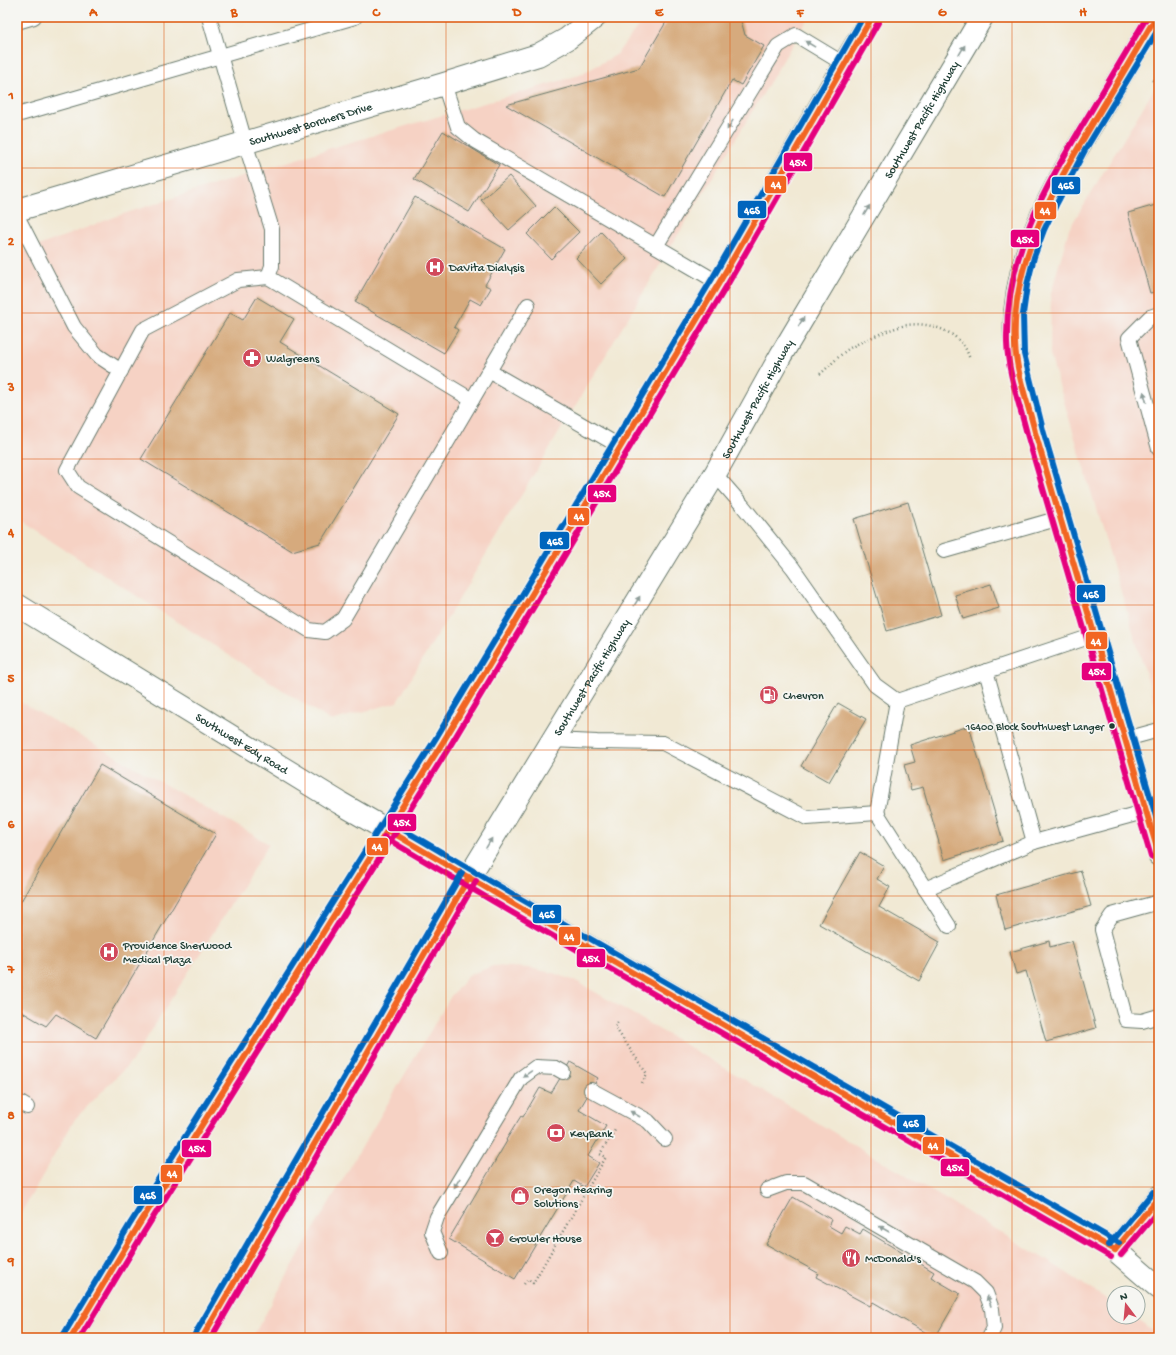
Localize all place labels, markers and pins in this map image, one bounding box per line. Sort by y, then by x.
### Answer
hospital icon: DaVita Dialysis [424,256,446,278]
place label: DaVita Dialysis [448,262,525,276]
pharmacy icon: Walgreens [241,347,263,369]
place label: Walgreens [266,353,320,367]
fuel station icon: Chevron [758,684,780,706]
place label: Chevron [783,690,824,704]
marker: 16400 Block Southwest Langer [1107,721,1117,731]
place label: 16400 Block Southwest Langer [965,722,1105,734]
place label: Providence Sherwood Medical Plaza [122,940,232,968]
hospital icon: Providence Sherwood Medical Plaza [98,941,120,963]
bank icon: KeyBank [545,1122,567,1144]
place label: KeyBank [570,1128,614,1142]
place label: Oregon Hearing Solutions [534,1184,613,1212]
shop icon: Oregon Hearing Solutions [509,1185,531,1207]
bar icon: Growler House [484,1227,506,1249]
place label: Growler House [509,1233,582,1247]
restaurant icon: McDonald's [840,1247,862,1269]
place label: McDonald's [865,1253,922,1267]

